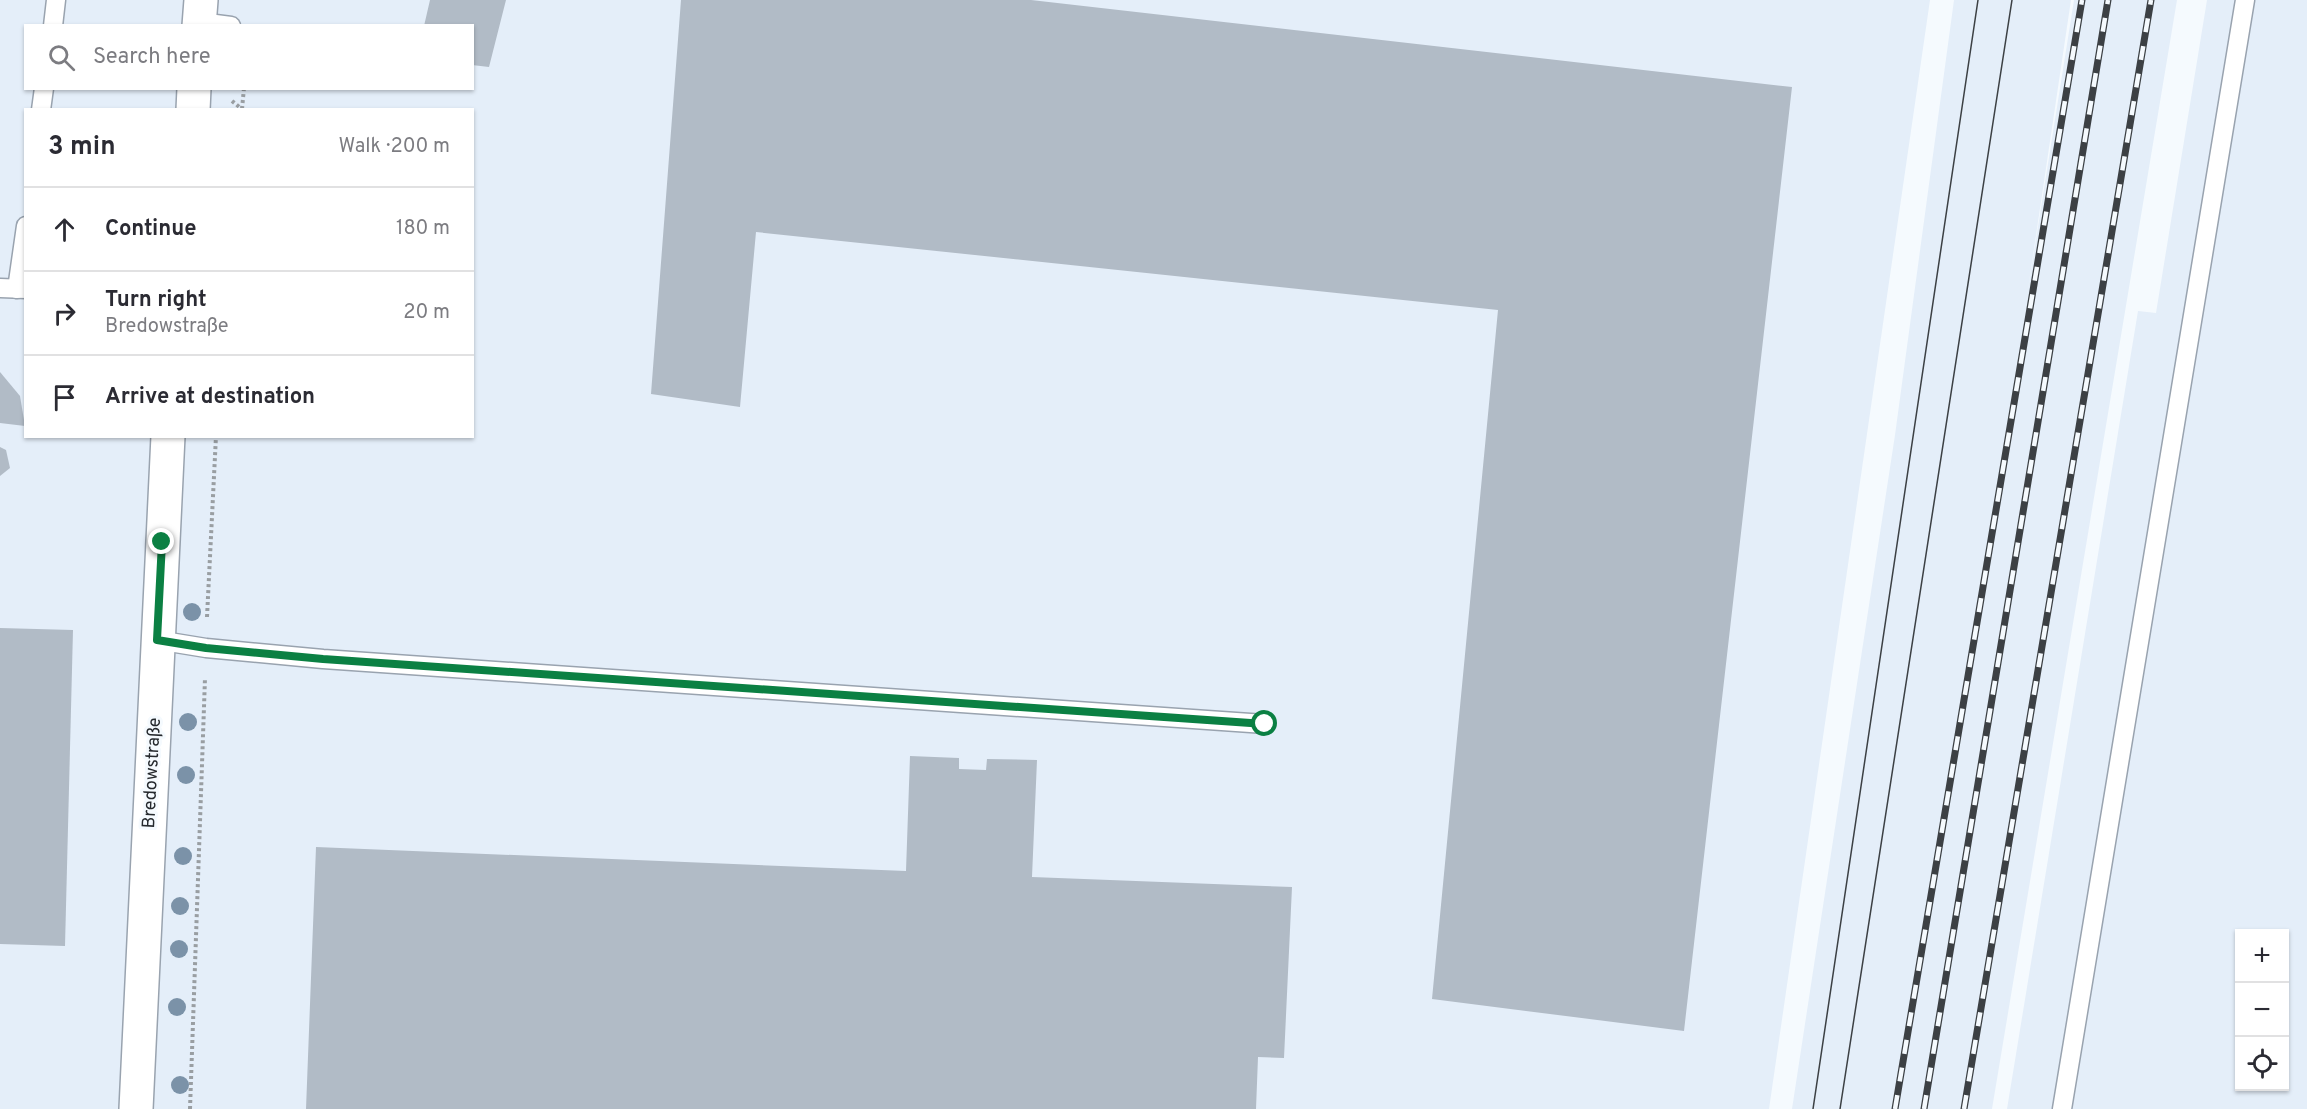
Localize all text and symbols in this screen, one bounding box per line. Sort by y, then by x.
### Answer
search box [24,24,474,90]
icon: search [45,41,78,74]
text: Search here [93,44,211,71]
text: 3 min [48,131,116,164]
text: Walk · 200 m [339,134,450,160]
icon: ahead [48,213,81,246]
text: Continue [105,216,196,243]
text: 180 m [396,216,450,242]
text: Turn right [105,287,207,314]
icon: right [48,297,81,330]
text: 20 m [403,300,450,326]
text: Bredowstraße [105,314,229,340]
icon: arrive [48,381,81,414]
text: Arrive at destination [105,384,315,411]
route end [148,528,174,554]
route start [1251,710,1277,736]
street label: Bredowstraße [138,717,167,829]
map controls [2235,929,2289,1091]
button: + [2235,929,2289,983]
button: − [2235,983,2289,1037]
button: locate [2235,1037,2289,1091]

